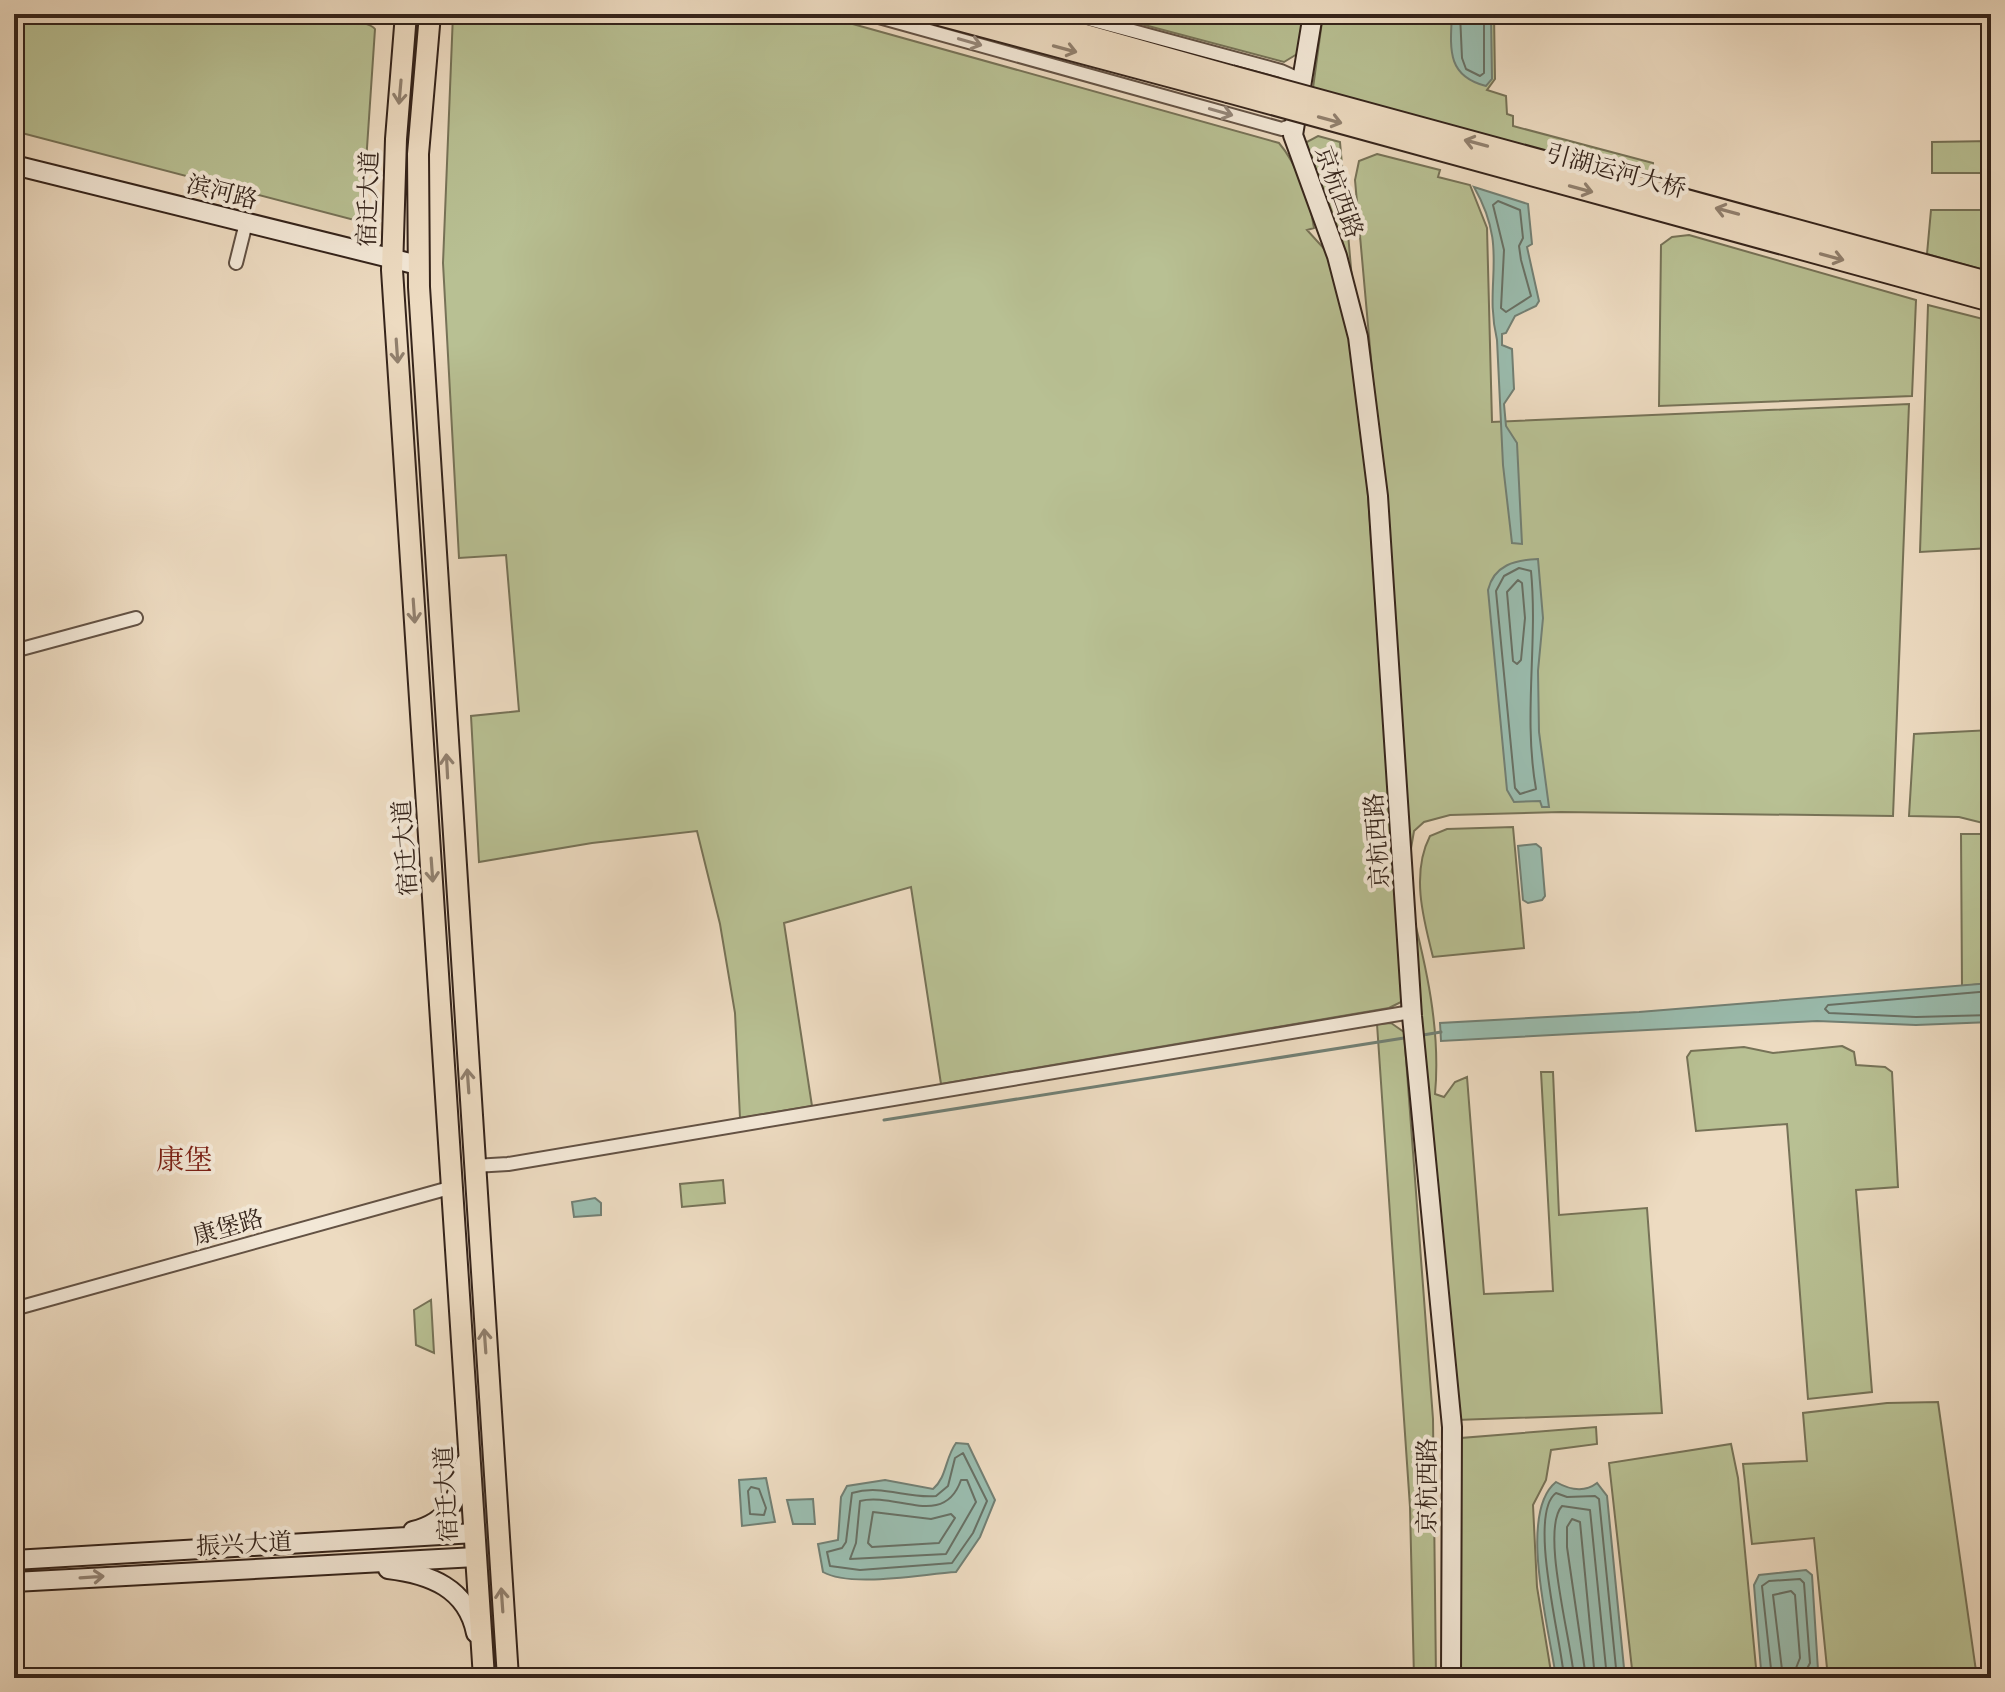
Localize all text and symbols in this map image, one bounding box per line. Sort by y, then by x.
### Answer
one-way arrow [957,35,983,50]
one-way arrow [1051,42,1077,57]
one-way arrow [392,78,407,105]
one-way arrow [1207,105,1233,120]
one-way arrow [1316,113,1342,128]
one-way arrow [1463,134,1489,149]
street label: 引湖运河大桥 [1542,137,1690,205]
street label: 京杭西路 [1308,141,1370,243]
street label: 宿迁大道 [350,150,386,248]
street label: 滨河路 [183,168,261,216]
one-way arrow [1567,182,1593,197]
one-way arrow [1714,203,1740,218]
one-way arrow [1818,251,1844,266]
one-way arrow [390,337,405,364]
one-way arrow [407,597,422,624]
one-way arrow [440,753,455,780]
street label: 京杭西路 [1358,792,1396,890]
street label: 宿迁大道 [386,799,424,897]
one-way arrow [425,856,440,883]
one-way arrow [460,1068,475,1095]
district label: 康堡 [156,1141,212,1179]
street label: 康堡路 [189,1202,267,1252]
one-way arrow [478,1328,493,1355]
street label: 京杭西路 [1411,1438,1443,1534]
street label: 宿迁大道 [428,1445,464,1543]
street label: 振兴大道 [195,1526,293,1562]
one-way arrow [78,1569,105,1584]
one-way arrow [495,1587,510,1614]

